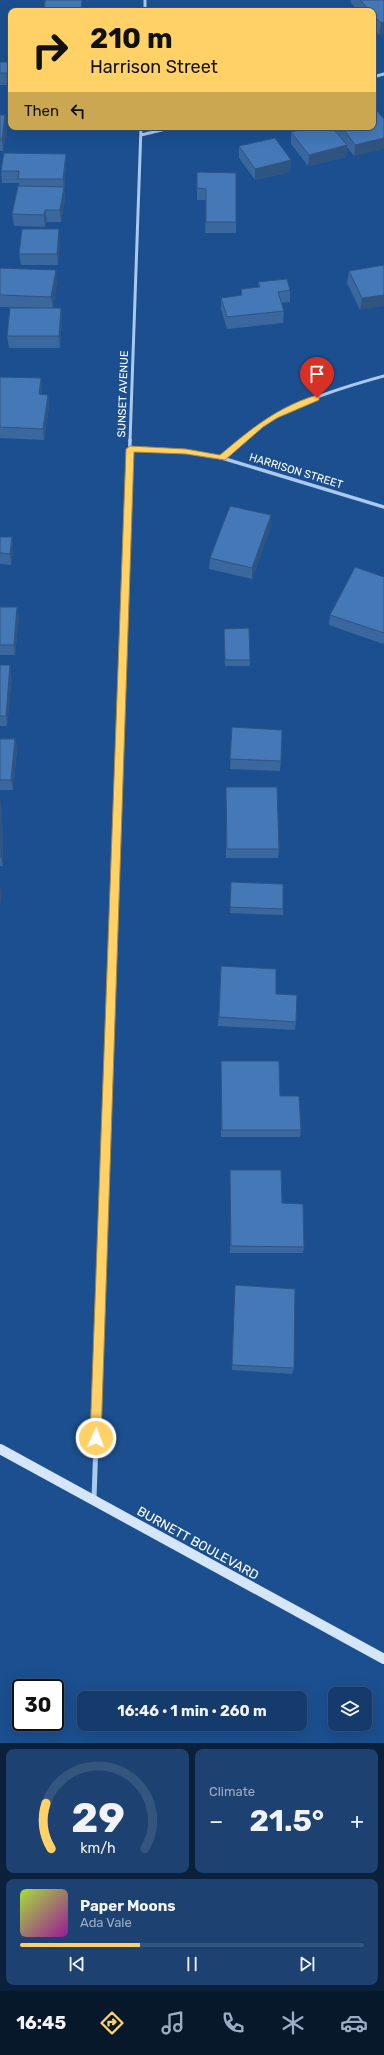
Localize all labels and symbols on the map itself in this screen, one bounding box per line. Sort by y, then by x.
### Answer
street label: SUNSET AVENUE [115,350,131,438]
pin [300,357,334,398]
street label: HARRISON STREET [248,451,345,492]
position arrow [75,1417,117,1459]
street label: BURNETT BOULEVARD [135,1503,262,1583]
speed limit sign: 30 [12,1679,64,1731]

